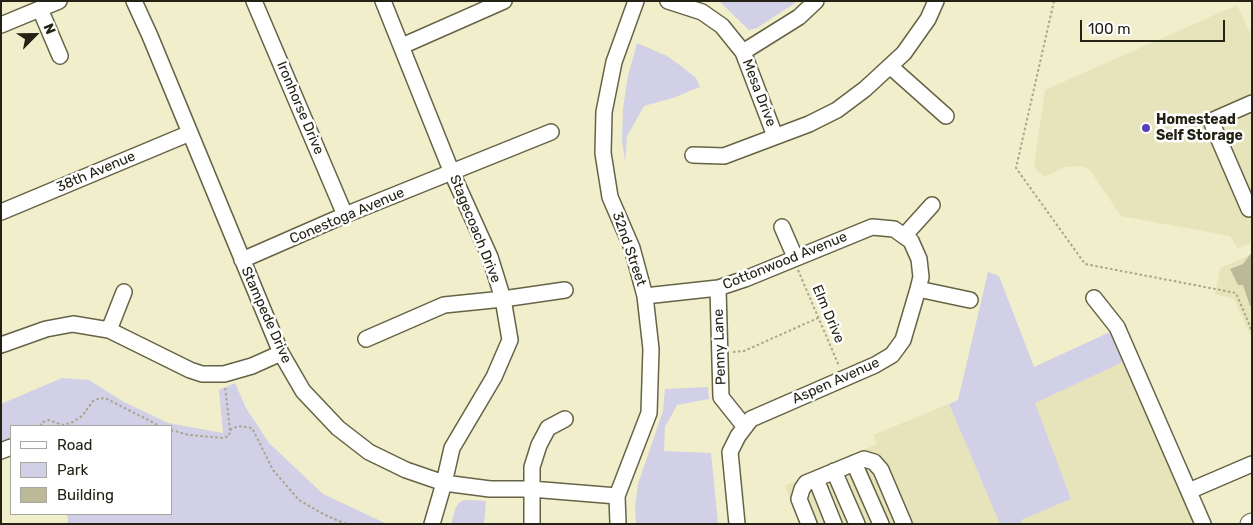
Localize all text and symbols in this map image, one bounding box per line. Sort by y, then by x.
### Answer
north arrow [10,10,60,60]
scale bar [1083,10,1228,42]
text: 100 m [1088,20,1130,38]
text: N [39,21,59,37]
street label: Mesa Drive [738,57,780,129]
street label: Ironhorse Drive [273,59,327,157]
place label: Homestead Self Storage [1156,112,1243,144]
marker: Homestead Self Storage [1140,122,1152,134]
street label: 38th Avenue [54,148,138,196]
street label: Stagecoach Drive [446,173,504,285]
street label: Conestoga Avenue [287,184,407,248]
street label: 32nd Street [608,210,650,288]
street label: Cottonwood Avenue [720,228,850,294]
street label: Stampede Drive [237,264,295,366]
street label: Elm Drive [808,282,848,346]
street label: Penny Lane [710,308,730,386]
street label: Aspen Avenue [790,354,882,408]
legend [10,425,172,515]
text: Road [57,436,93,454]
text: Park [57,461,88,479]
text: Building [57,486,114,504]

